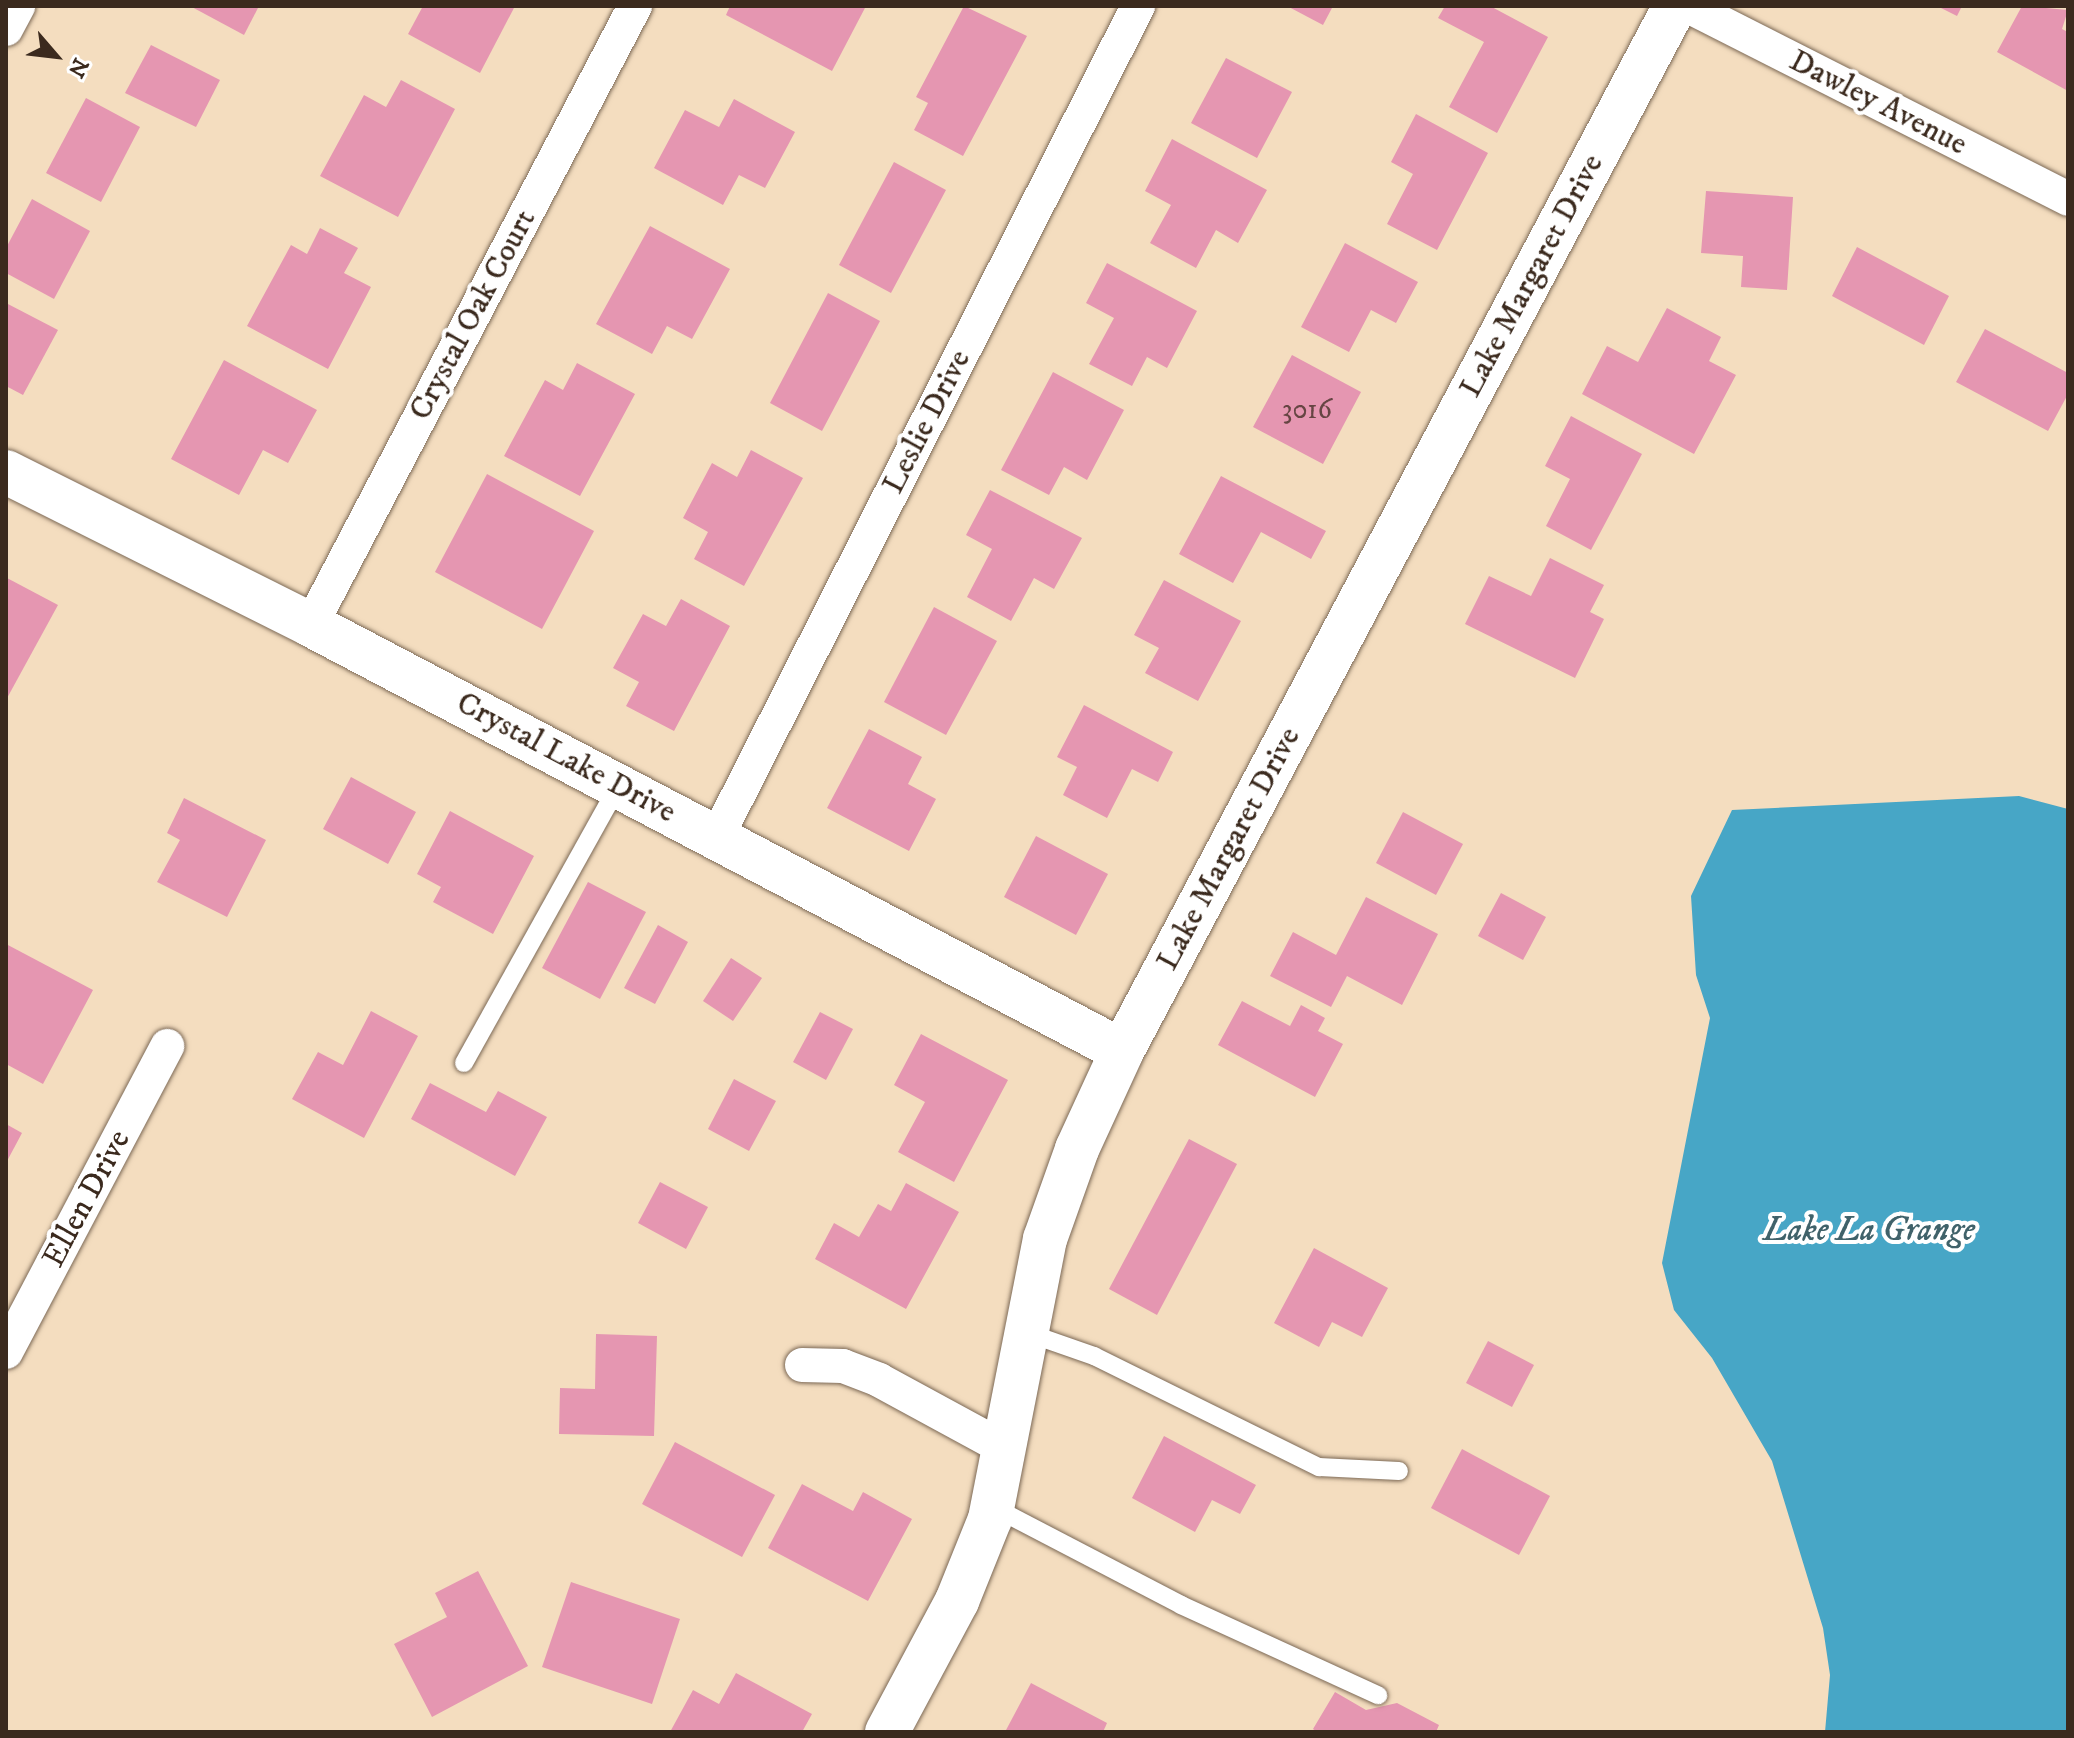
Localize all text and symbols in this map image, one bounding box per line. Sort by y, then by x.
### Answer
north arrow [16,16,96,96]
street label: Dawley Avenue [1783,42,1973,164]
text: N [61,53,94,82]
street label: Lake Margaret Drive [1452,148,1612,404]
street label: Crystal Oak Court [401,203,545,427]
street label: Leslie Drive [874,344,980,500]
house number: 3016 [1282,393,1332,427]
street label: Crystal Lake Drive [450,684,682,832]
street label: Lake Margaret Drive [1149,721,1309,977]
street label: Ellen Drive [35,1124,139,1274]
water label: Lake La Grange [1763,1211,1975,1251]

